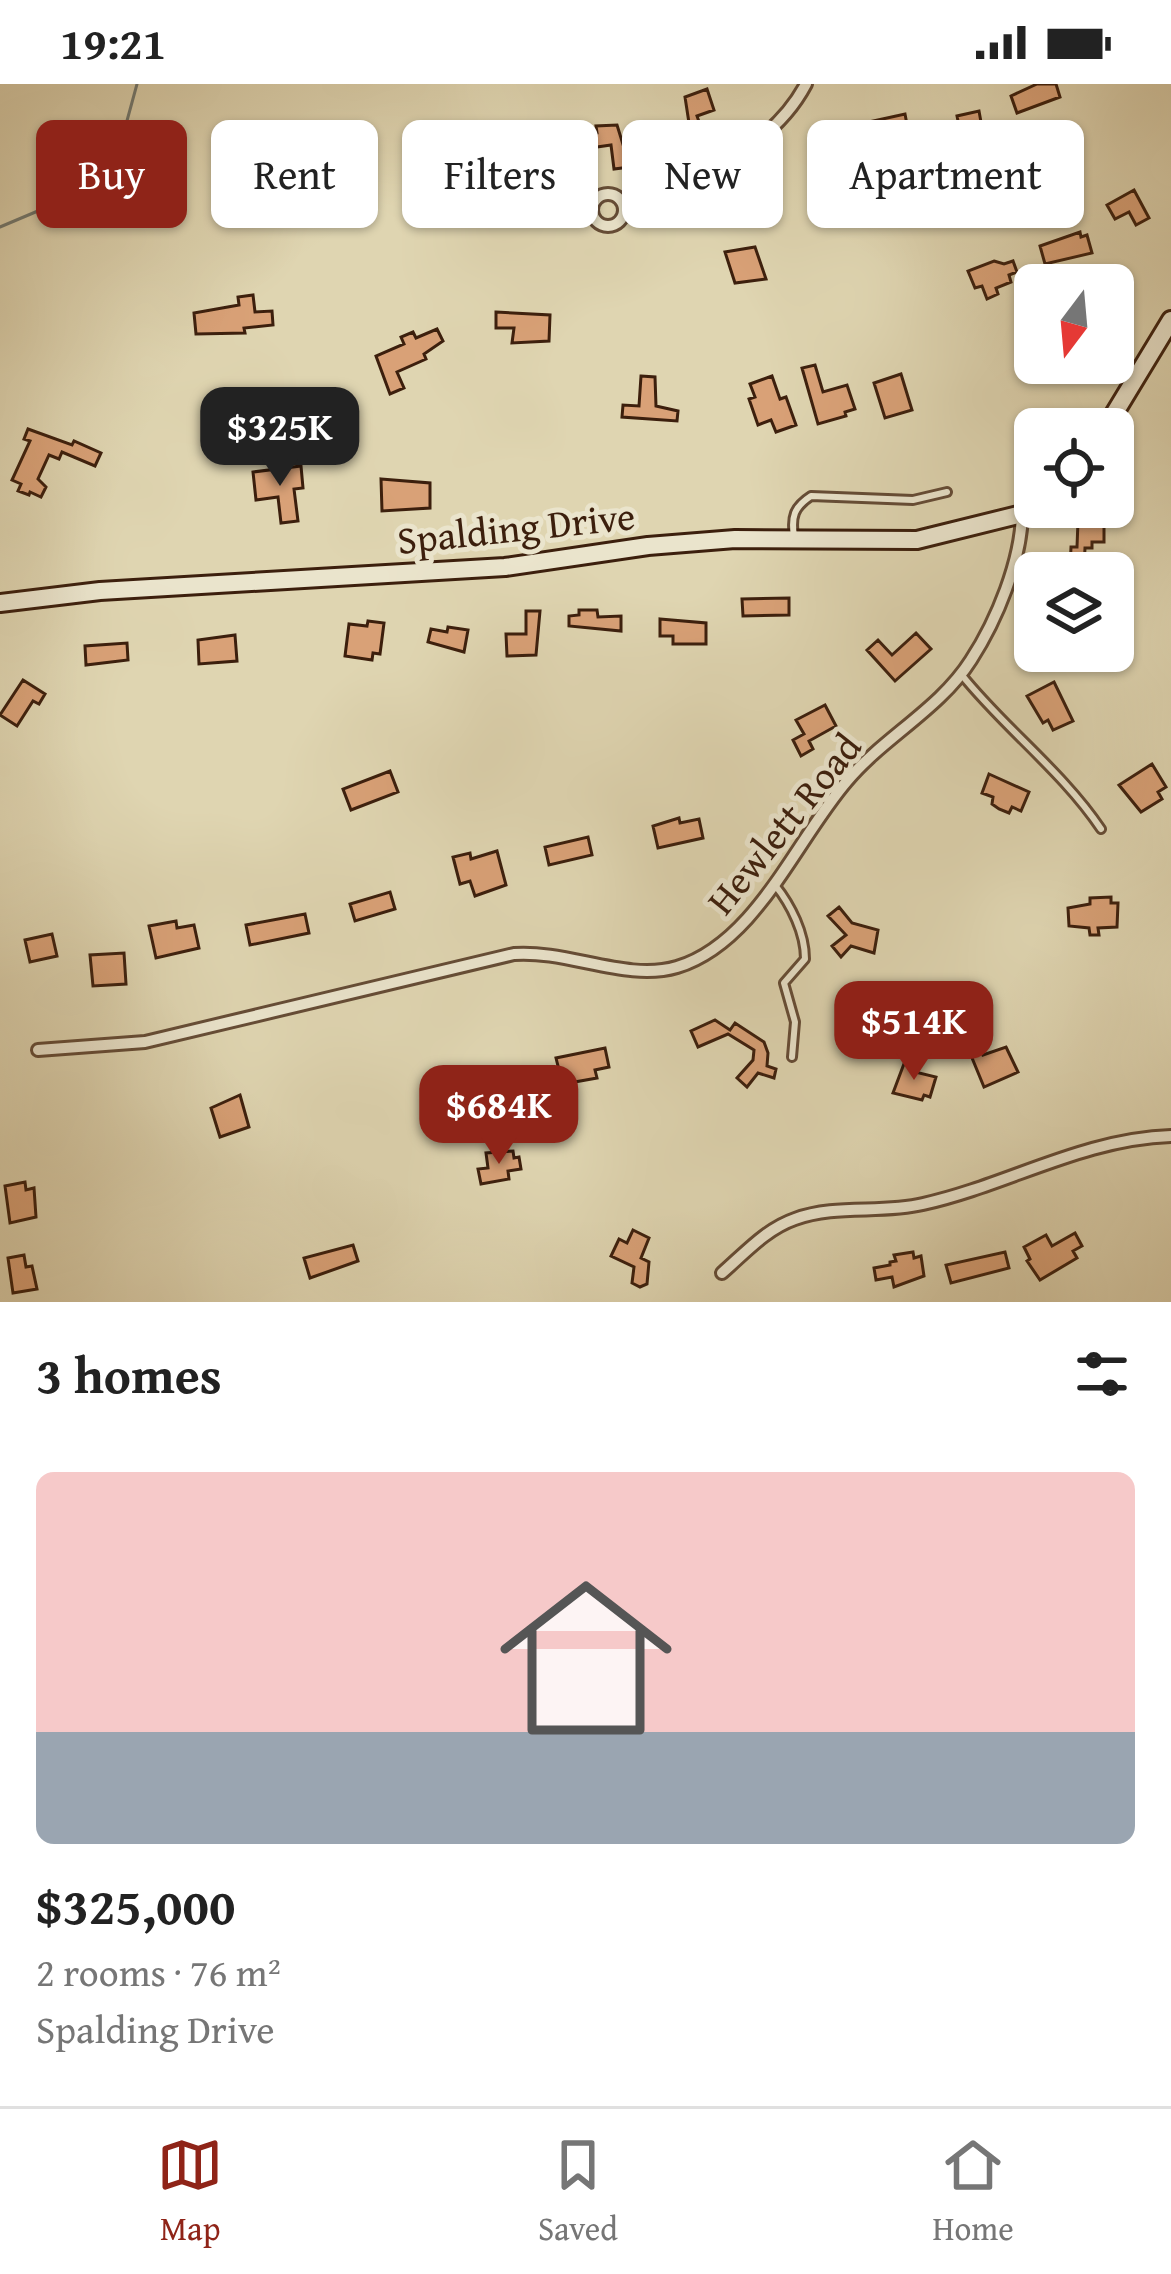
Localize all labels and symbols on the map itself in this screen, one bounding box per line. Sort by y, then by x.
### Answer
north arrow [1014,264,1134,384]
pin: $325K [196,387,364,489]
street label: Spalding Drive [394,486,638,568]
street label: Hewlett Road [692,720,874,926]
pin: $514K [830,981,998,1083]
pin: $684K [415,1065,583,1167]

